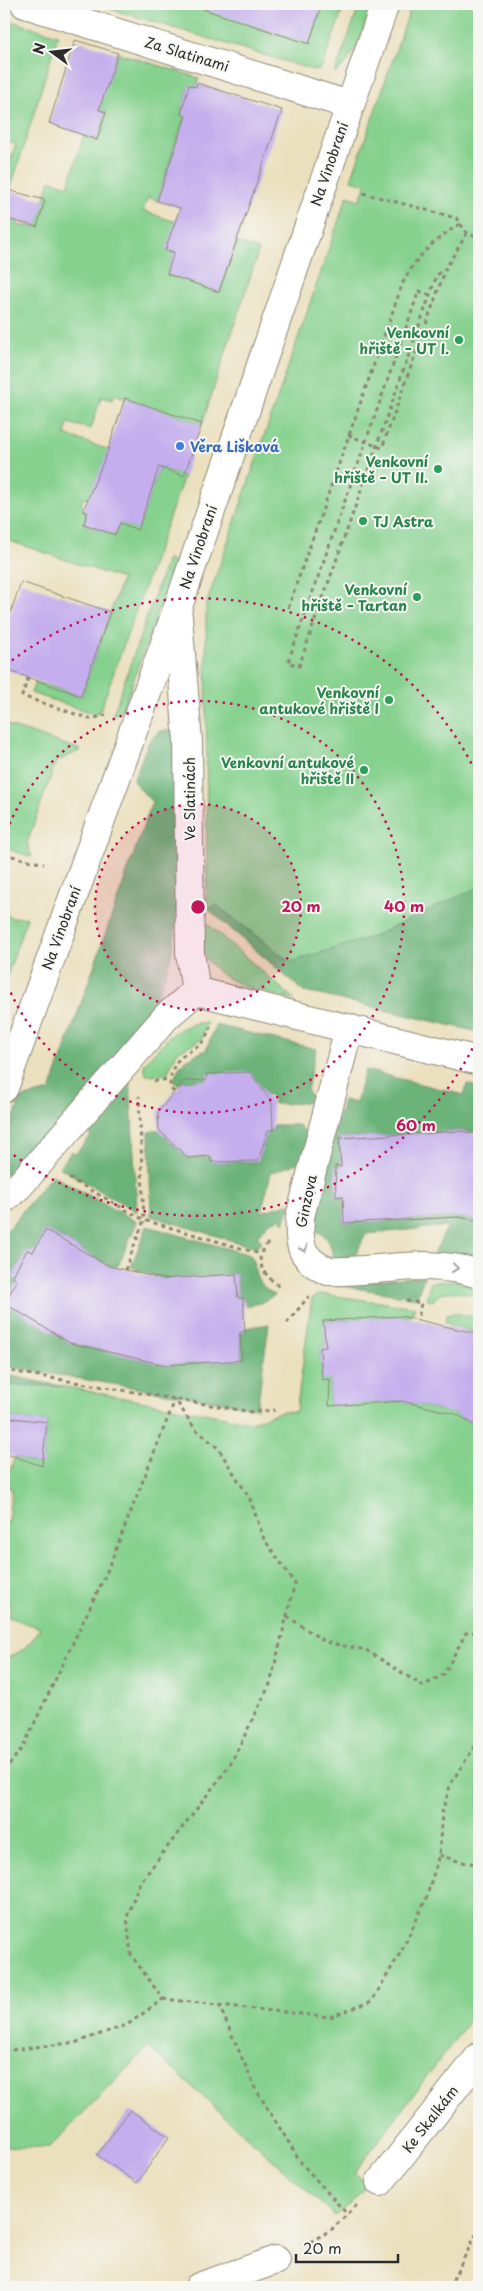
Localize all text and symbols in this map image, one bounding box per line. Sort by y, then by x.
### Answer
north arrow [28,28,78,78]
street label: Za Slatinami [142,31,232,77]
text: N [27,40,51,57]
street label: Na Vinobraní [305,119,353,209]
place label: Venkovní hřiště – UT I. [360,322,450,359]
marker: Venkovní hřiště – UT I. [453,334,465,346]
place label: Věra Lišková [190,436,280,457]
marker: Věra Lišková [174,440,186,452]
place label: Venkovní hřiště – UT II. [334,451,429,488]
marker: Venkovní hřiště – UT II. [432,463,444,475]
street label: Na Vinobraní [174,502,222,592]
place label: TJ Astra [373,511,434,532]
marker: TJ Astra [357,515,369,527]
place label: Venkovní hřiště – Tartan [302,579,408,616]
marker: Venkovní hřiště – Tartan [411,591,423,603]
place label: Venkovní antukové hřiště I [259,682,380,719]
marker: Venkovní antukové hřiště I [383,694,395,706]
place label: Venkovní antukové hřiště II [221,752,354,789]
street label: Ve Slatinách [179,757,200,841]
marker: Venkovní antukové hřiště II [358,764,370,776]
street label: Na Vinobraní [36,883,86,973]
text: 20 m [282,894,320,917]
text: 40 m [384,894,424,917]
centre of rings [189,898,207,916]
text: 60 m [396,1113,436,1136]
street label: Ginzova [290,1172,322,1230]
one-way arrow [297,1244,308,1253]
one-way arrow [451,1262,459,1273]
street label: Ke Skalkám [397,2081,463,2157]
scale bar [296,2231,398,2263]
text: 20 m [303,2236,342,2259]

